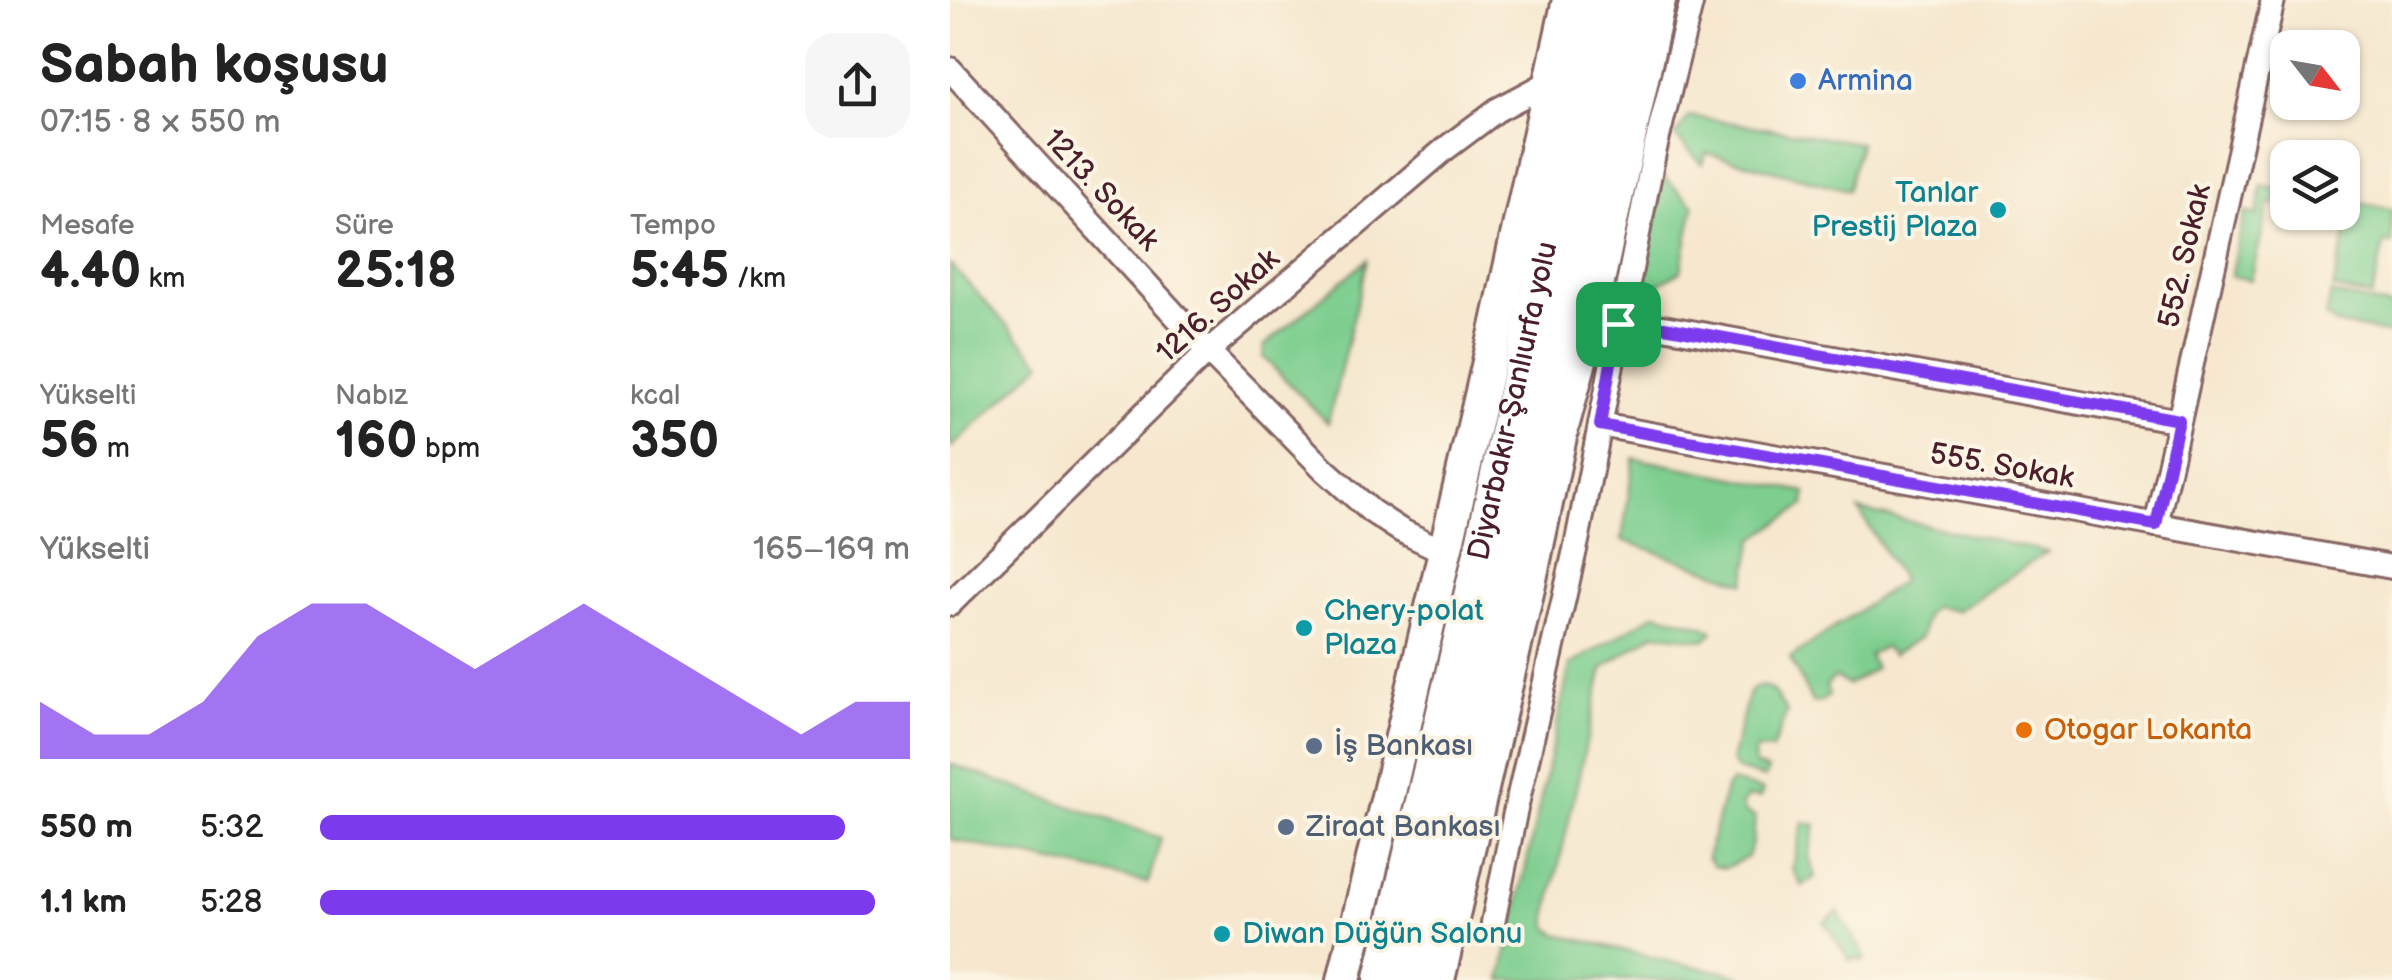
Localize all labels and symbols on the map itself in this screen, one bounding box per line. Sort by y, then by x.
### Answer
north arrow [2270,30,2360,120]
place label: Armina [1818,63,1913,99]
marker: Armina [1787,70,1809,92]
street label: 1213. Sokak [1036,122,1167,259]
place label: Tanlar Prestij Plaza [1811,175,1979,245]
street label: 552. Sokak [2151,180,2219,331]
marker: Tanlar Prestij Plaza [1987,199,2009,221]
street label: Diyarbakır-Şanlıurfa yolu [1461,238,1566,564]
street label: 1216. Sokak [1149,241,1287,371]
pin [1576,282,1661,367]
street label: 555. Sokak [1927,436,2077,496]
place label: Chery-polat Plaza [1324,593,1484,663]
marker: Chery-polat Plaza [1293,617,1315,639]
place label: Otogar Lokanta [2044,712,2252,748]
marker: Otogar Lokanta [2013,719,2035,741]
place label: İş Bankası [1334,728,1473,764]
marker: İş Bankası [1303,735,1325,757]
place label: Ziraat Bankası [1305,809,1501,845]
marker: Ziraat Bankası [1275,816,1297,838]
place label: Diwan Düğün Salonu [1242,916,1522,952]
marker: Diwan Düğün Salonu [1211,923,1233,945]

